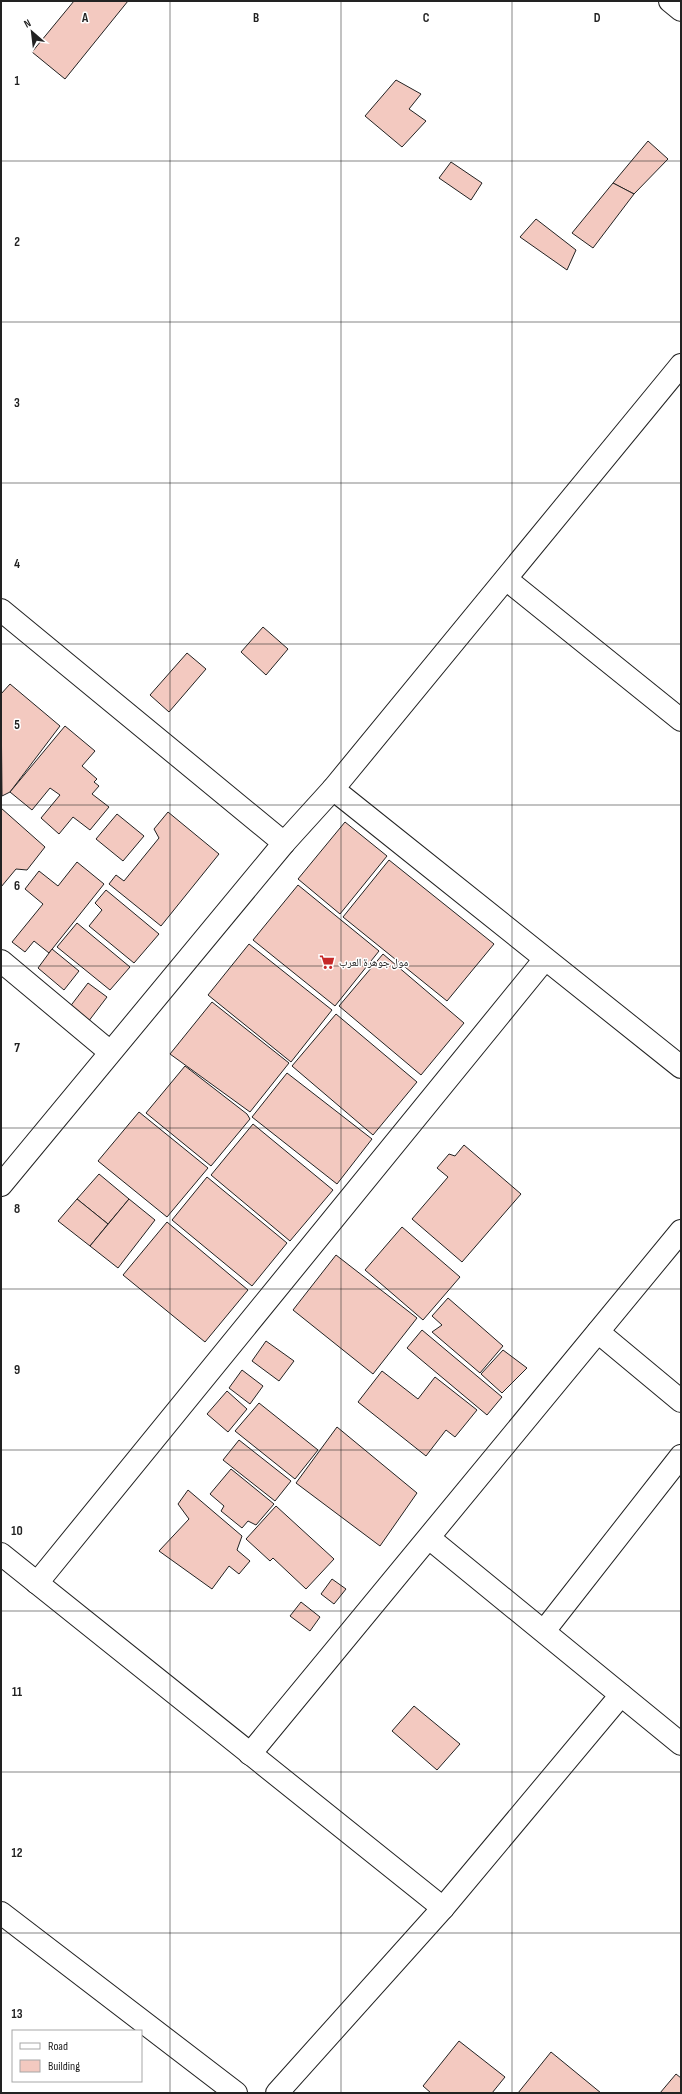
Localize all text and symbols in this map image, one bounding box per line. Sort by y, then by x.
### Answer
text: A [81,10,89,26]
text: B [253,10,259,26]
text: C [423,10,430,26]
text: D [594,10,601,26]
north arrow [12,12,52,52]
text: N [22,16,33,31]
text: 1 [14,73,20,89]
text: 2 [14,234,20,250]
text: 3 [14,395,20,411]
text: 4 [14,556,20,572]
text: 5 [14,717,20,733]
text: 6 [14,878,20,894]
supermarket icon: مول جوهرة العرب [318,953,336,971]
place label: مول جوهرة العرب [339,956,408,969]
text: 7 [14,1040,20,1056]
text: 8 [14,1201,20,1217]
text: 9 [14,1362,20,1378]
text: 10 [11,1523,23,1539]
text: 11 [12,1684,22,1700]
text: 12 [12,1845,23,1861]
text: 13 [12,2006,23,2022]
legend [12,2030,142,2082]
text: Road [48,2039,68,2054]
text: Building [48,2059,80,2074]

